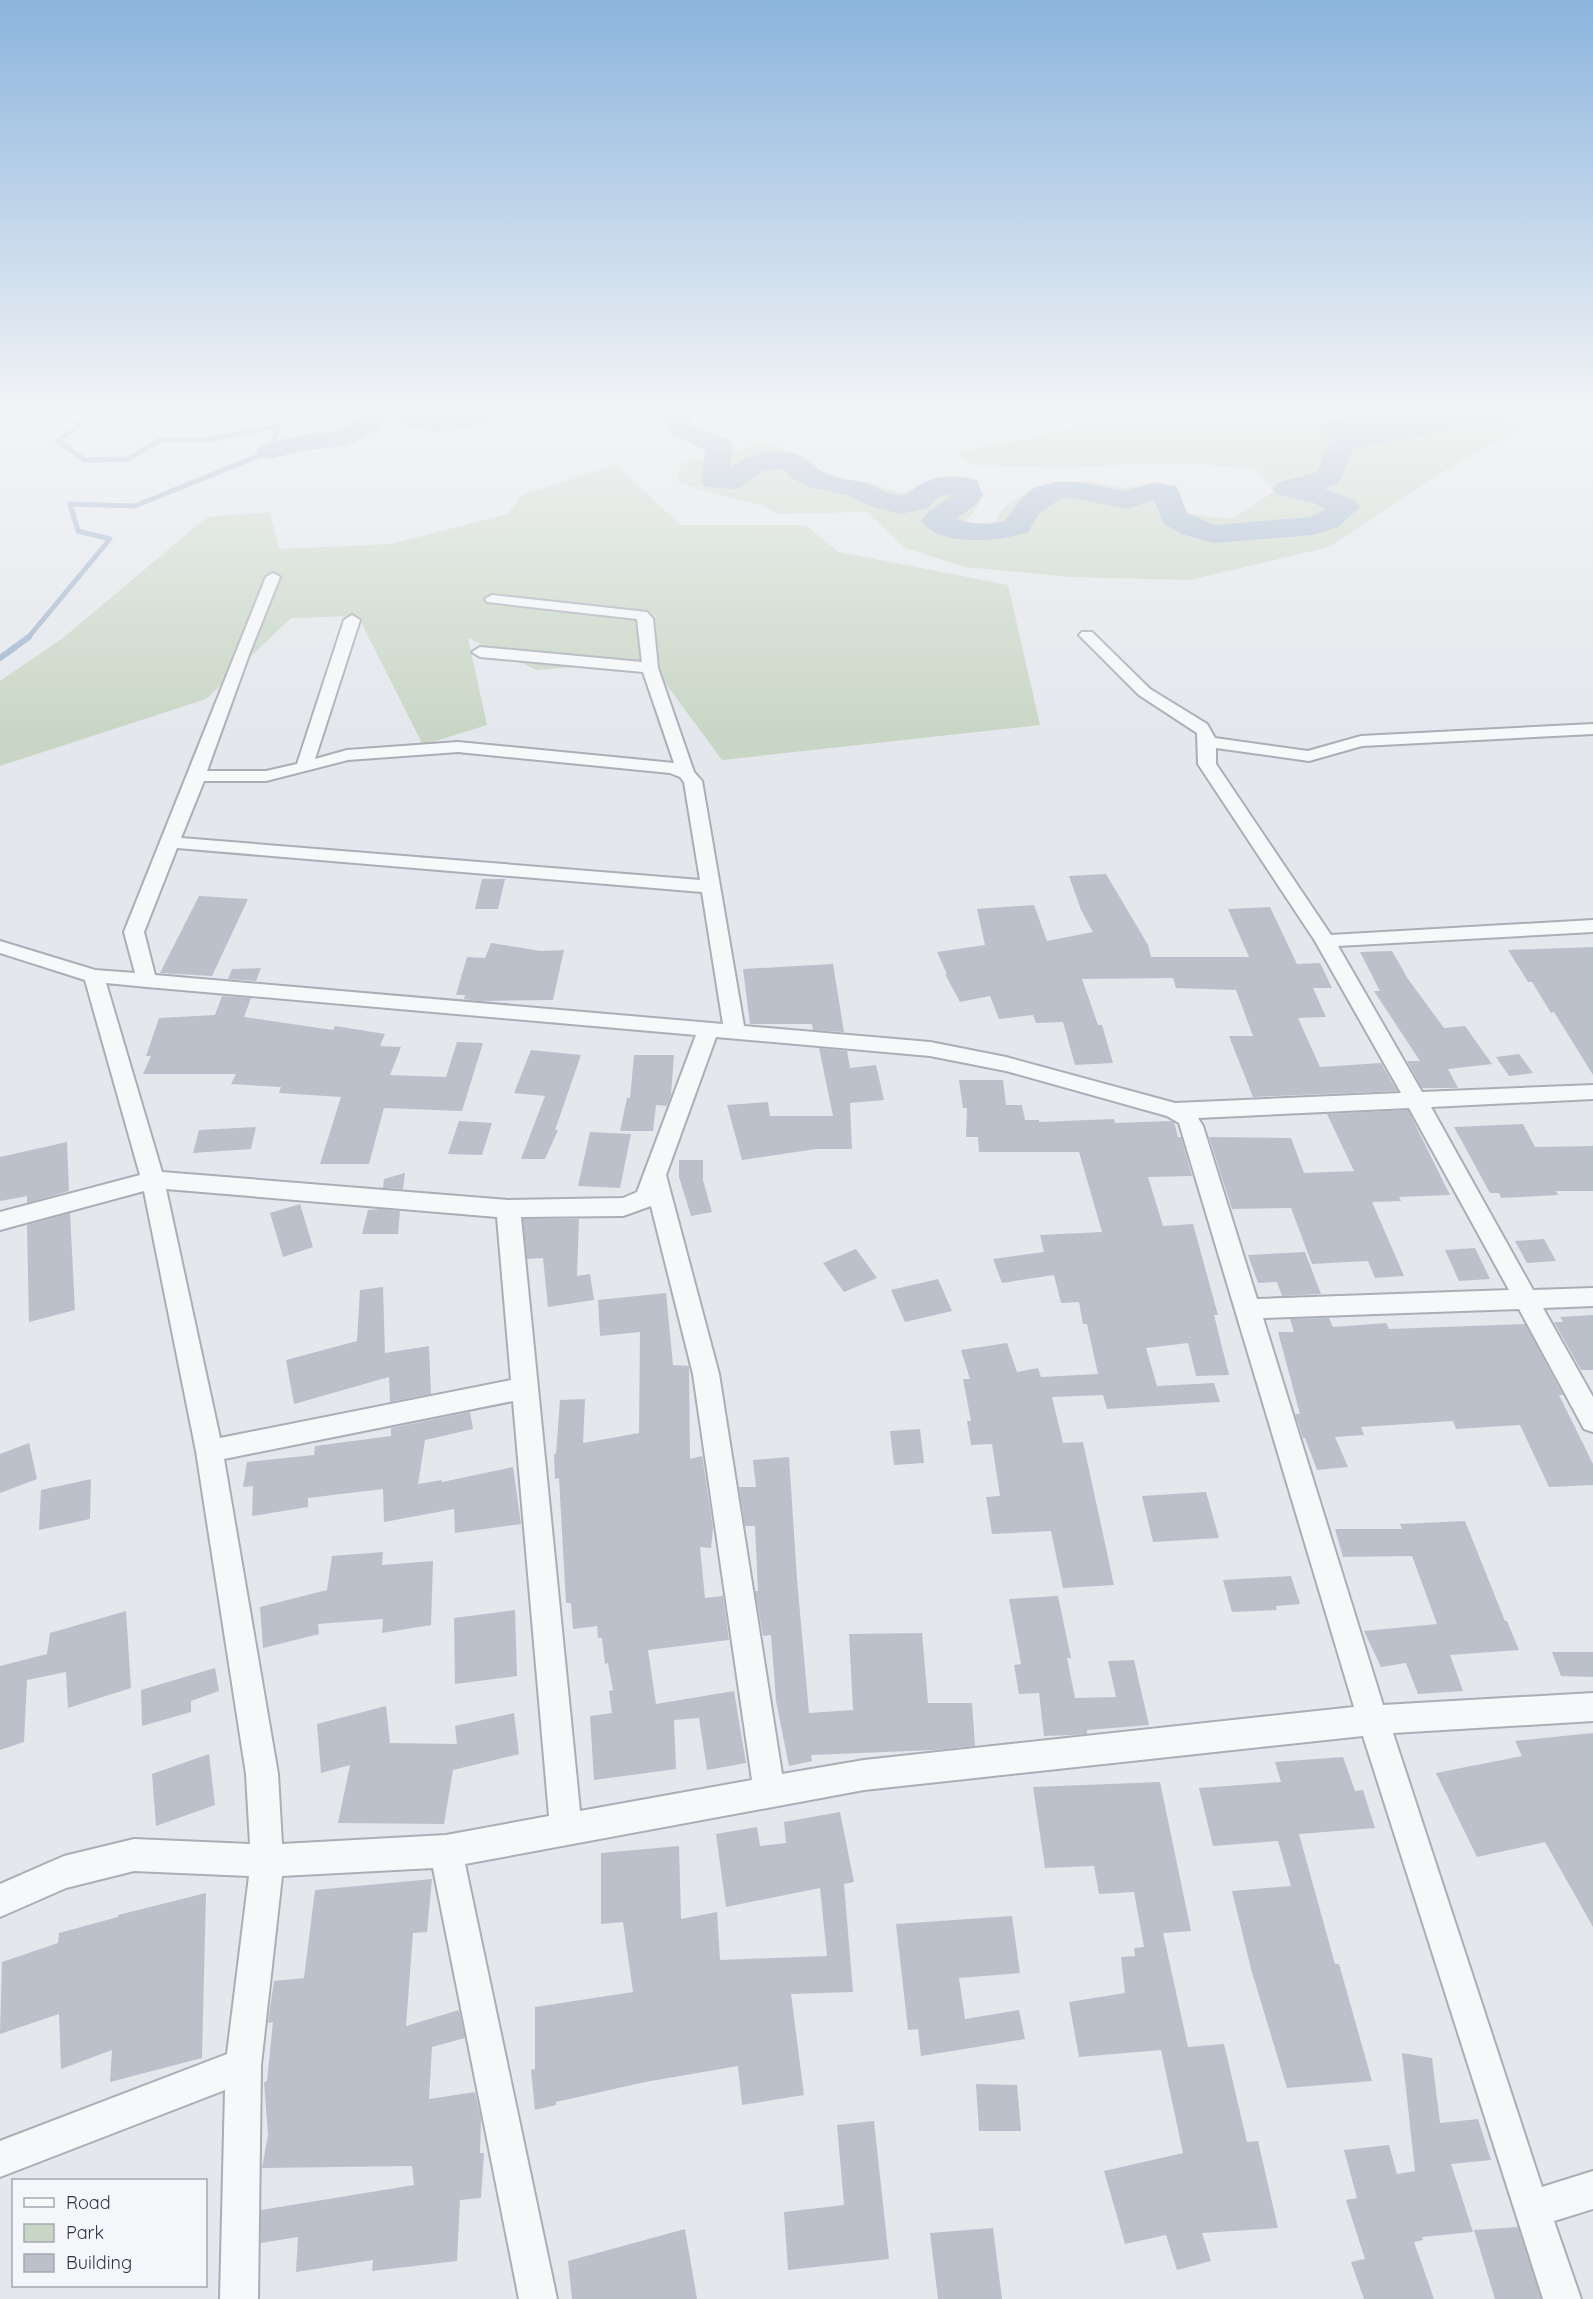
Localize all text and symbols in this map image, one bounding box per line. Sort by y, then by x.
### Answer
legend [12,2179,207,2287]
text: Road [66,2191,111,2214]
text: Park [66,2221,104,2244]
text: Building [66,2251,132,2274]

